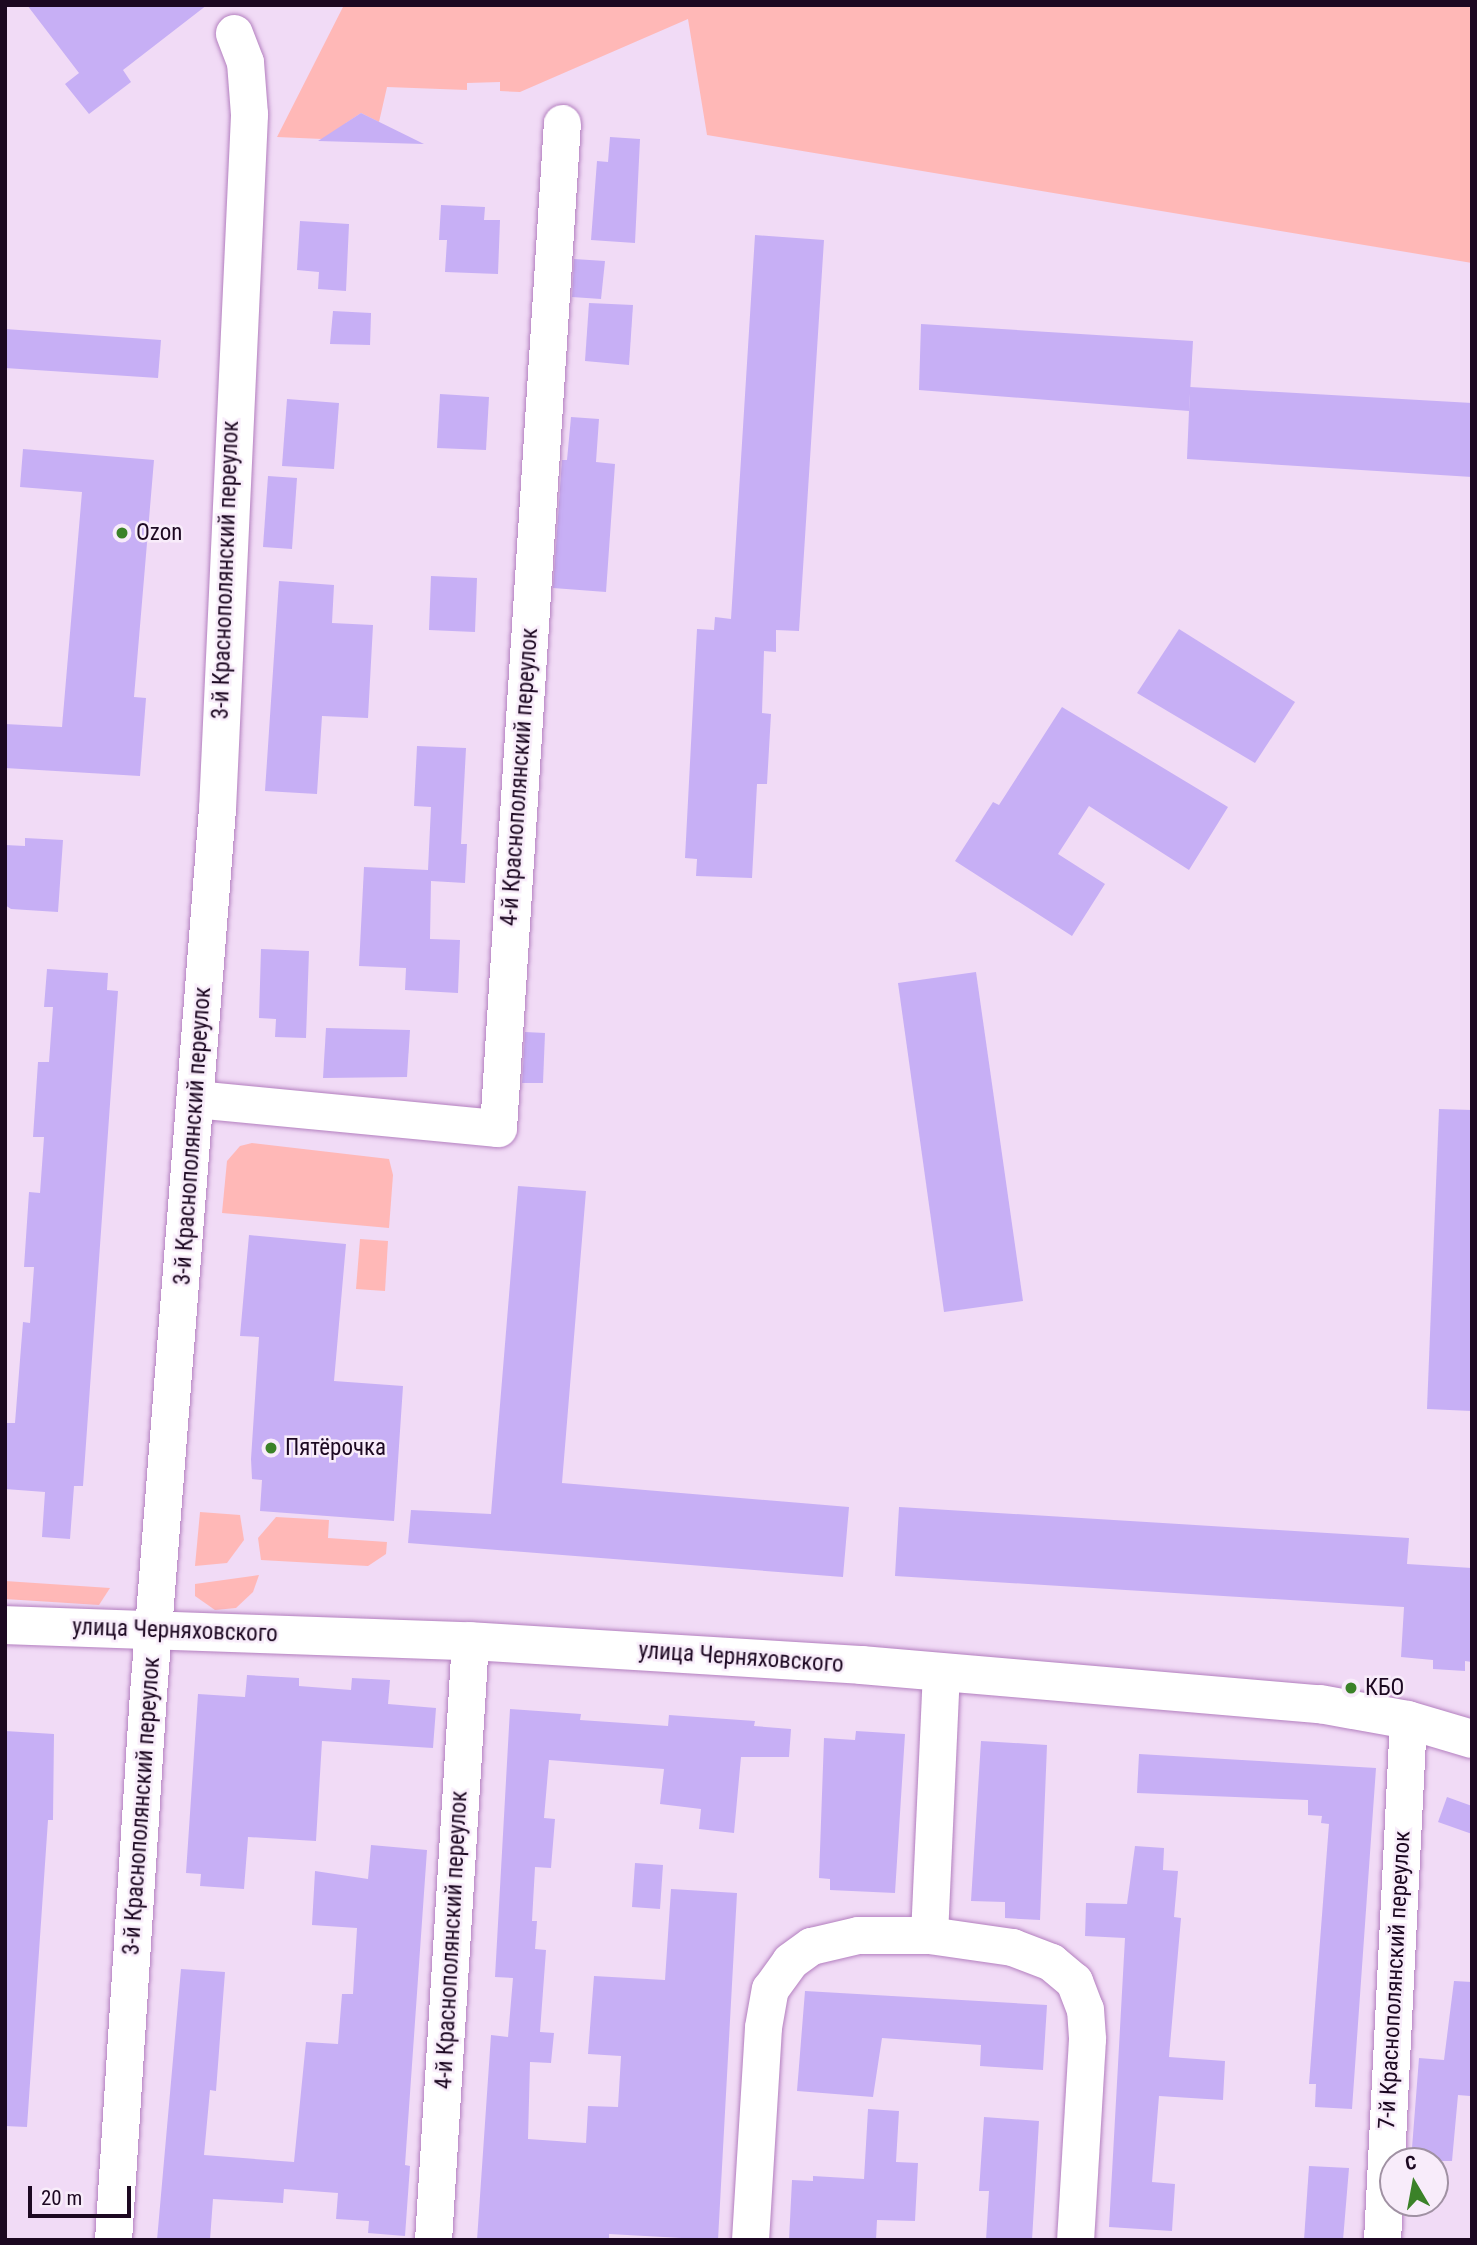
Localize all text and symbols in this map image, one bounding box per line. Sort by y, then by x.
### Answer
street label: 3-й Краснополянский переулок [207,420,245,720]
place label: Ozon [136,519,182,547]
marker: Ozon [114,525,130,541]
street label: 4-й Краснополянский переулок [496,627,544,927]
street label: 3-й Краснополянский переулок [169,986,217,1286]
place label: Пятёрочка [285,1434,386,1462]
marker: Пятёрочка [263,1440,279,1456]
street label: улица Черняховского [72,1614,278,1648]
street label: улица Черняховского [638,1637,844,1679]
street label: 3-й Краснополянский переулок [118,1656,166,1956]
place label: КБО [1365,1674,1404,1702]
marker: КБО [1343,1680,1359,1696]
street label: 4-й Краснополянский переулок [430,1790,474,2090]
street label: 7-й Краснополянский переулок [1373,1830,1417,2130]
north arrow [1379,2147,1449,2217]
text: С [1403,2151,1418,2175]
scale bar [32,2172,135,2216]
text: 20 m [41,2186,82,2210]

